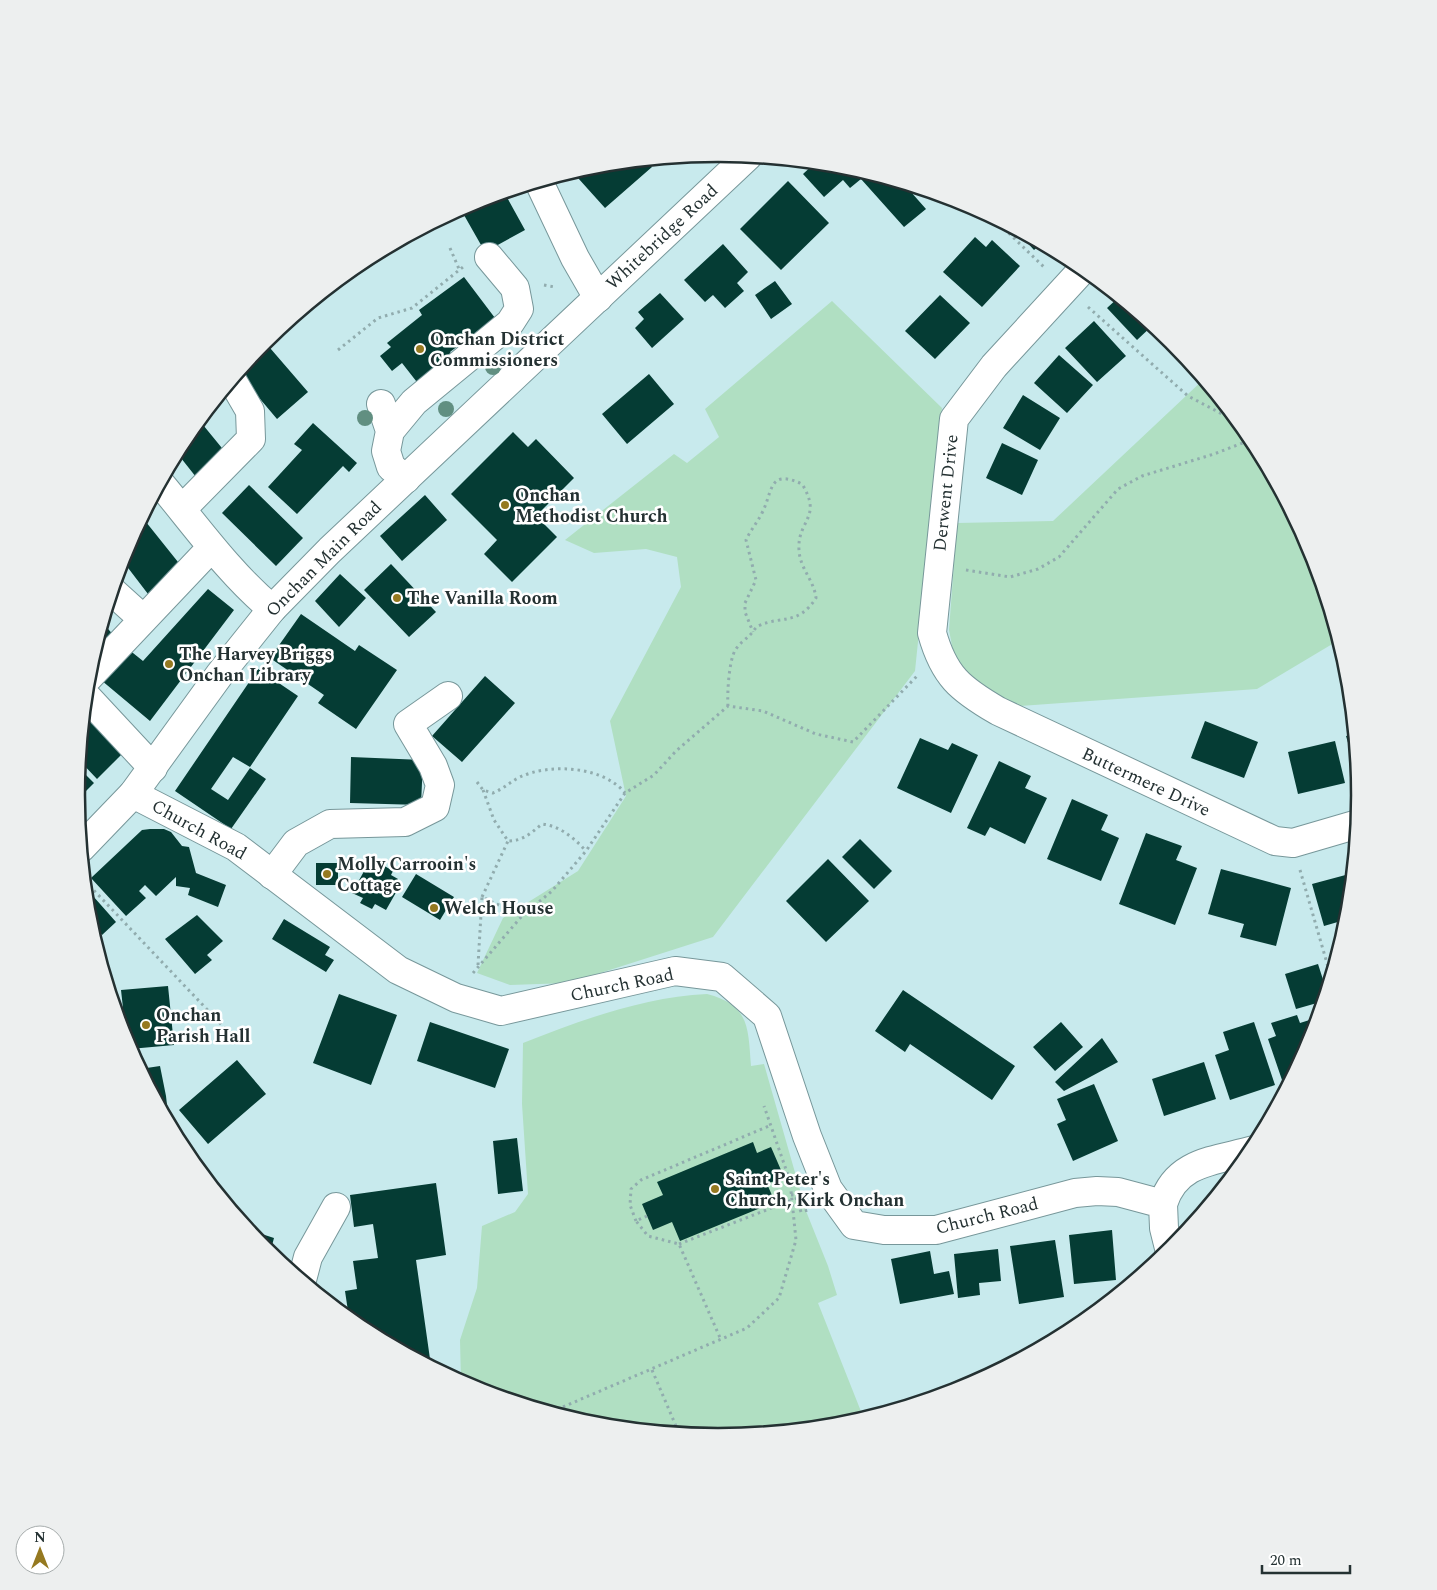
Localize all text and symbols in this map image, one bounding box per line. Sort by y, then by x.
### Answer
street label: Whitebridge Road [600,178,724,296]
place label: Onchan District Commissioners [430,326,565,374]
marker: Onchan District Commissioners [414,343,426,355]
street label: Derwent Drive [926,433,966,553]
place label: Onchan Methodist Church [515,482,668,530]
street label: Onchan Main Road [260,495,388,623]
marker: Onchan Methodist Church [499,499,511,511]
place label: The Vanilla Room [407,585,558,612]
marker: The Vanilla Room [391,592,403,604]
place label: The Harvey Briggs Onchan Library [179,641,332,689]
marker: The Harvey Briggs Onchan Library [163,658,175,670]
street label: Buttermere Drive [1077,740,1215,824]
street label: Church Road [147,793,251,867]
place label: Molly Carrooin's Cottage [337,851,476,899]
marker: Molly Carrooin's Cottage [321,868,333,880]
place label: Welch House [444,895,554,922]
marker: Welch House [428,902,440,914]
street label: Church Road [568,961,676,1009]
place label: Onchan Parish Hall [156,1002,251,1050]
marker: Onchan Parish Hall [140,1019,152,1031]
place label: Saint Peter's Church, Kirk Onchan [725,1166,904,1214]
marker: Saint Peter's Church, Kirk Onchan [709,1183,721,1195]
street label: Church Road [933,1190,1041,1242]
north arrow [15,1525,65,1575]
text: N [34,1527,46,1548]
scale bar [1262,1542,1350,1574]
text: 20 m [1270,1549,1302,1572]

